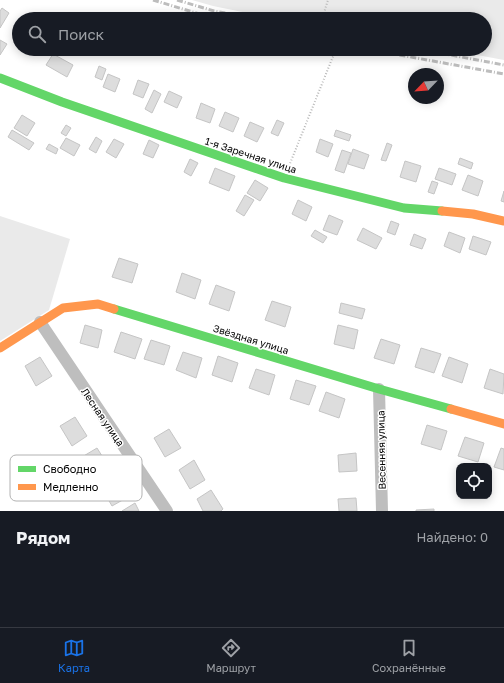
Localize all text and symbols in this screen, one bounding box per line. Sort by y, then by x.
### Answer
search box [12,12,492,56]
icon: search [26,23,48,45]
text: Поиск [58,25,104,43]
north arrow [408,68,444,104]
street label: 1-я Заречная улица [204,135,298,175]
street label: Звёздная улица [212,322,290,356]
street label: Лесная улица [79,386,127,448]
street label: Весенняя улица [374,410,388,490]
legend [10,455,142,501]
text: Свободно [43,462,97,475]
map controls [456,463,492,499]
button: locate [456,463,492,499]
text: Медленно [43,480,99,493]
text: Рядом [16,527,70,548]
text: Найдено: 0 [416,529,488,545]
tab: Карта [58,637,90,674]
tab: Маршрут [206,637,256,674]
tab: Сохранённые [372,637,446,674]

